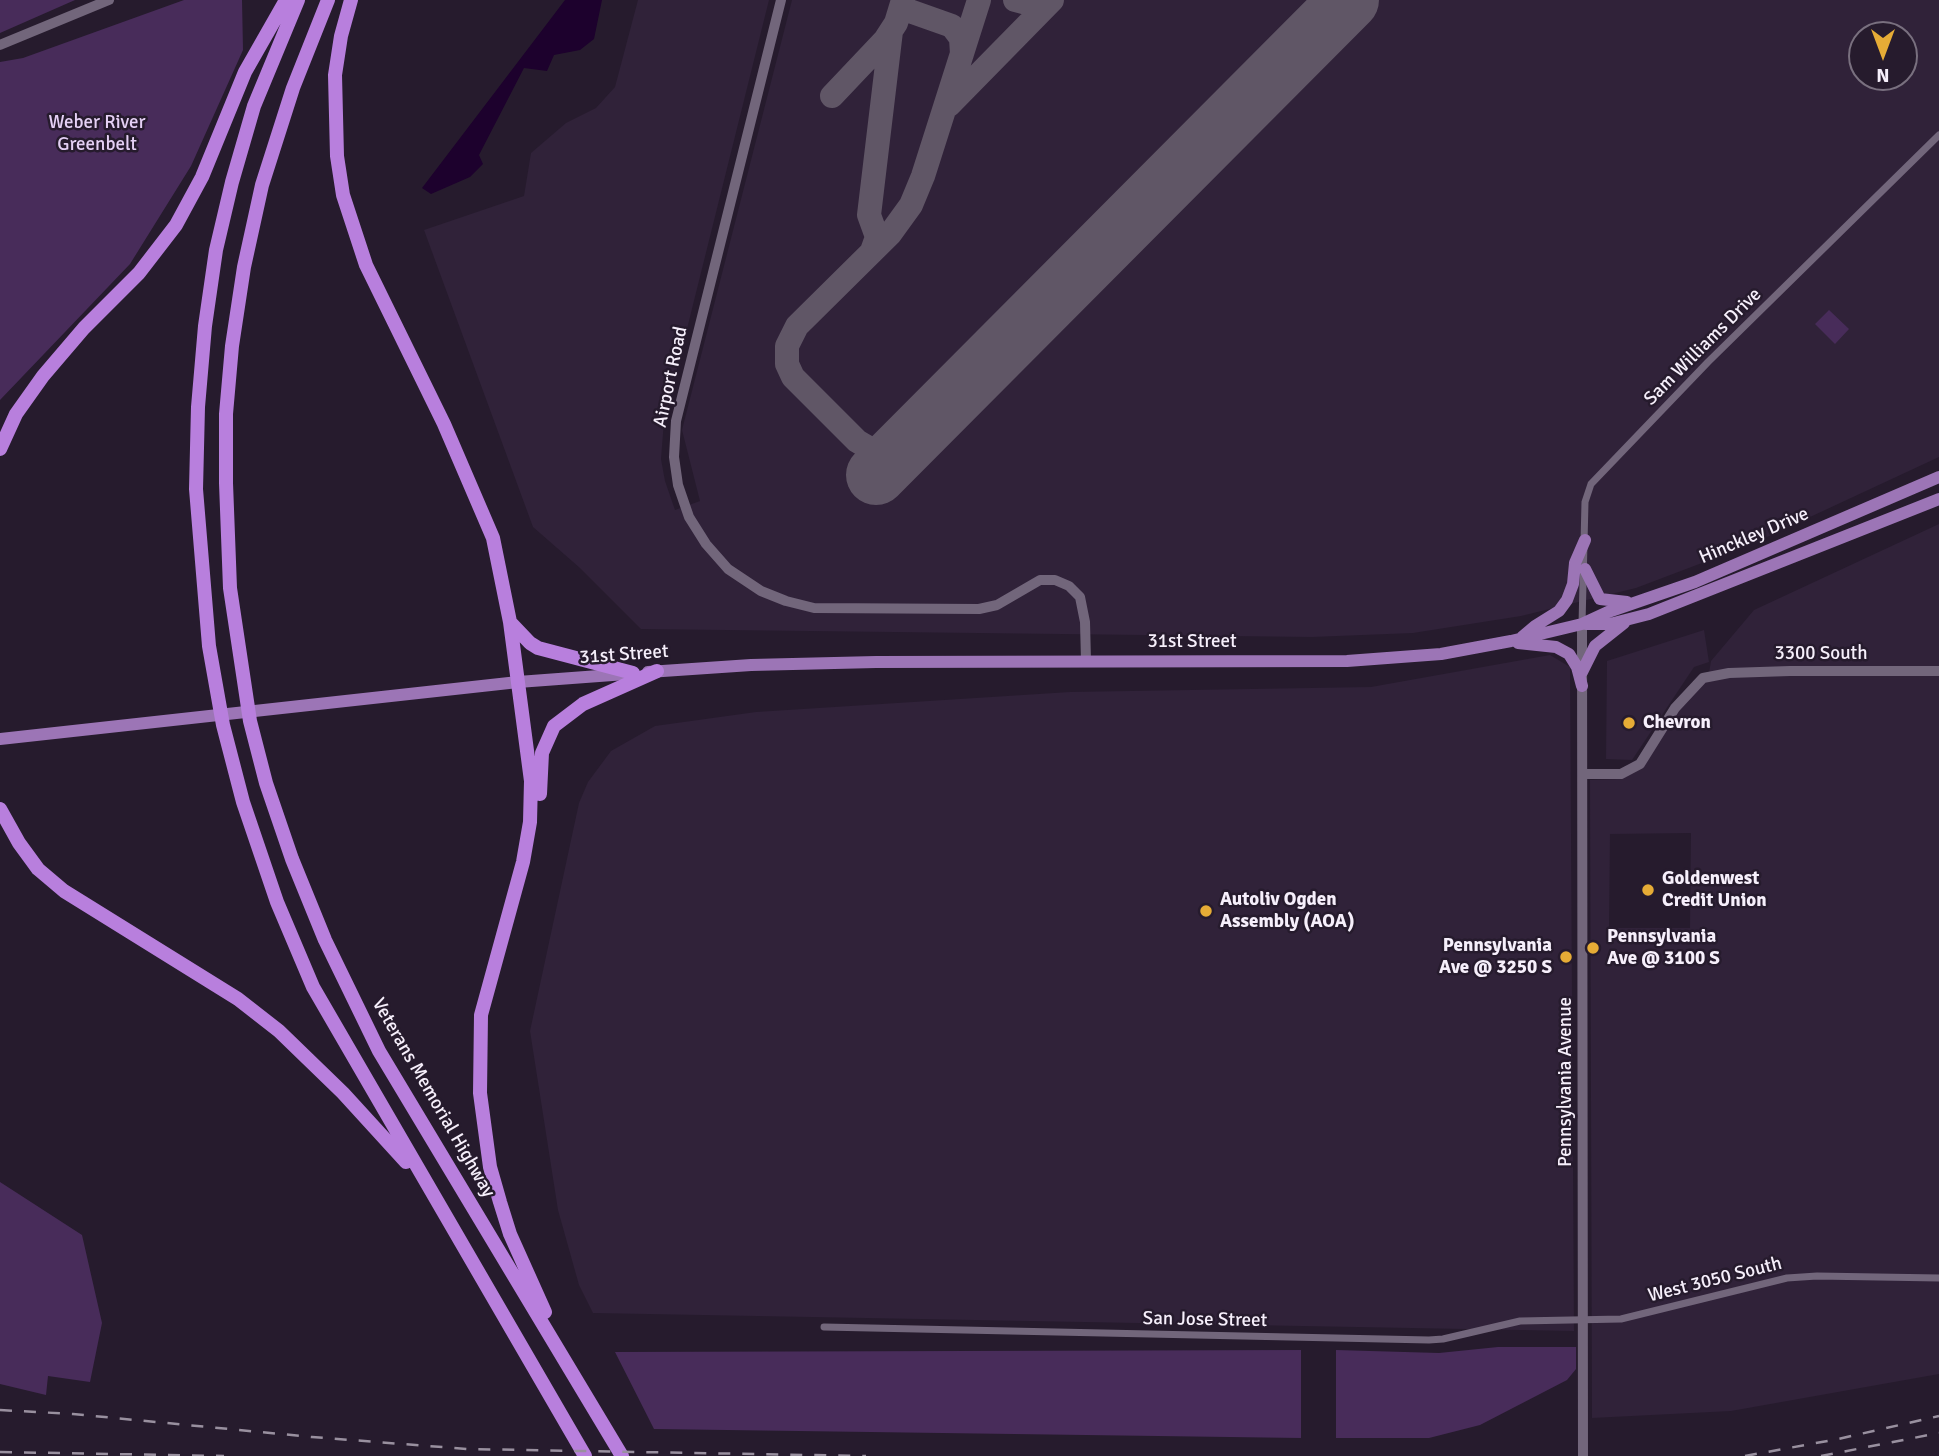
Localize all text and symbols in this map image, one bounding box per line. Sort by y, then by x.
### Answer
north arrow [1848,21,1918,91]
text: N [1876,63,1890,87]
park label: Weber River Greenbelt [49,112,145,156]
street label: Sam Williams Drive [1640,284,1766,410]
street label: Airport Road [649,324,693,430]
street label: Hinckley Drive [1696,503,1812,569]
street label: 31st Street [1147,631,1237,653]
street label: 31st Street [579,641,669,669]
street label: 3300 South [1774,643,1868,665]
place label: Chevron [1643,712,1711,734]
marker: Chevron [1621,715,1637,731]
place label: Goldenwest Credit Union [1662,868,1767,912]
marker: Goldenwest Credit Union [1640,882,1656,898]
place label: Autoliv Ogden Assembly (AOA) [1220,889,1355,933]
marker: Autoliv Ogden Assembly (AOA) [1198,903,1214,919]
place label: Pennsylvania Ave @ 3100 S [1607,926,1720,970]
place label: Pennsylvania Ave @ 3250 S [1439,935,1552,979]
marker: Pennsylvania Ave @ 3100 S [1585,940,1601,956]
marker: Pennsylvania Ave @ 3250 S [1558,949,1574,965]
street label: Veterans Memorial Highway [367,994,499,1202]
street label: Pennsylvania Avenue [1555,997,1577,1167]
street label: West 3050 South [1646,1252,1784,1308]
street label: San Jose Street [1142,1308,1268,1332]

